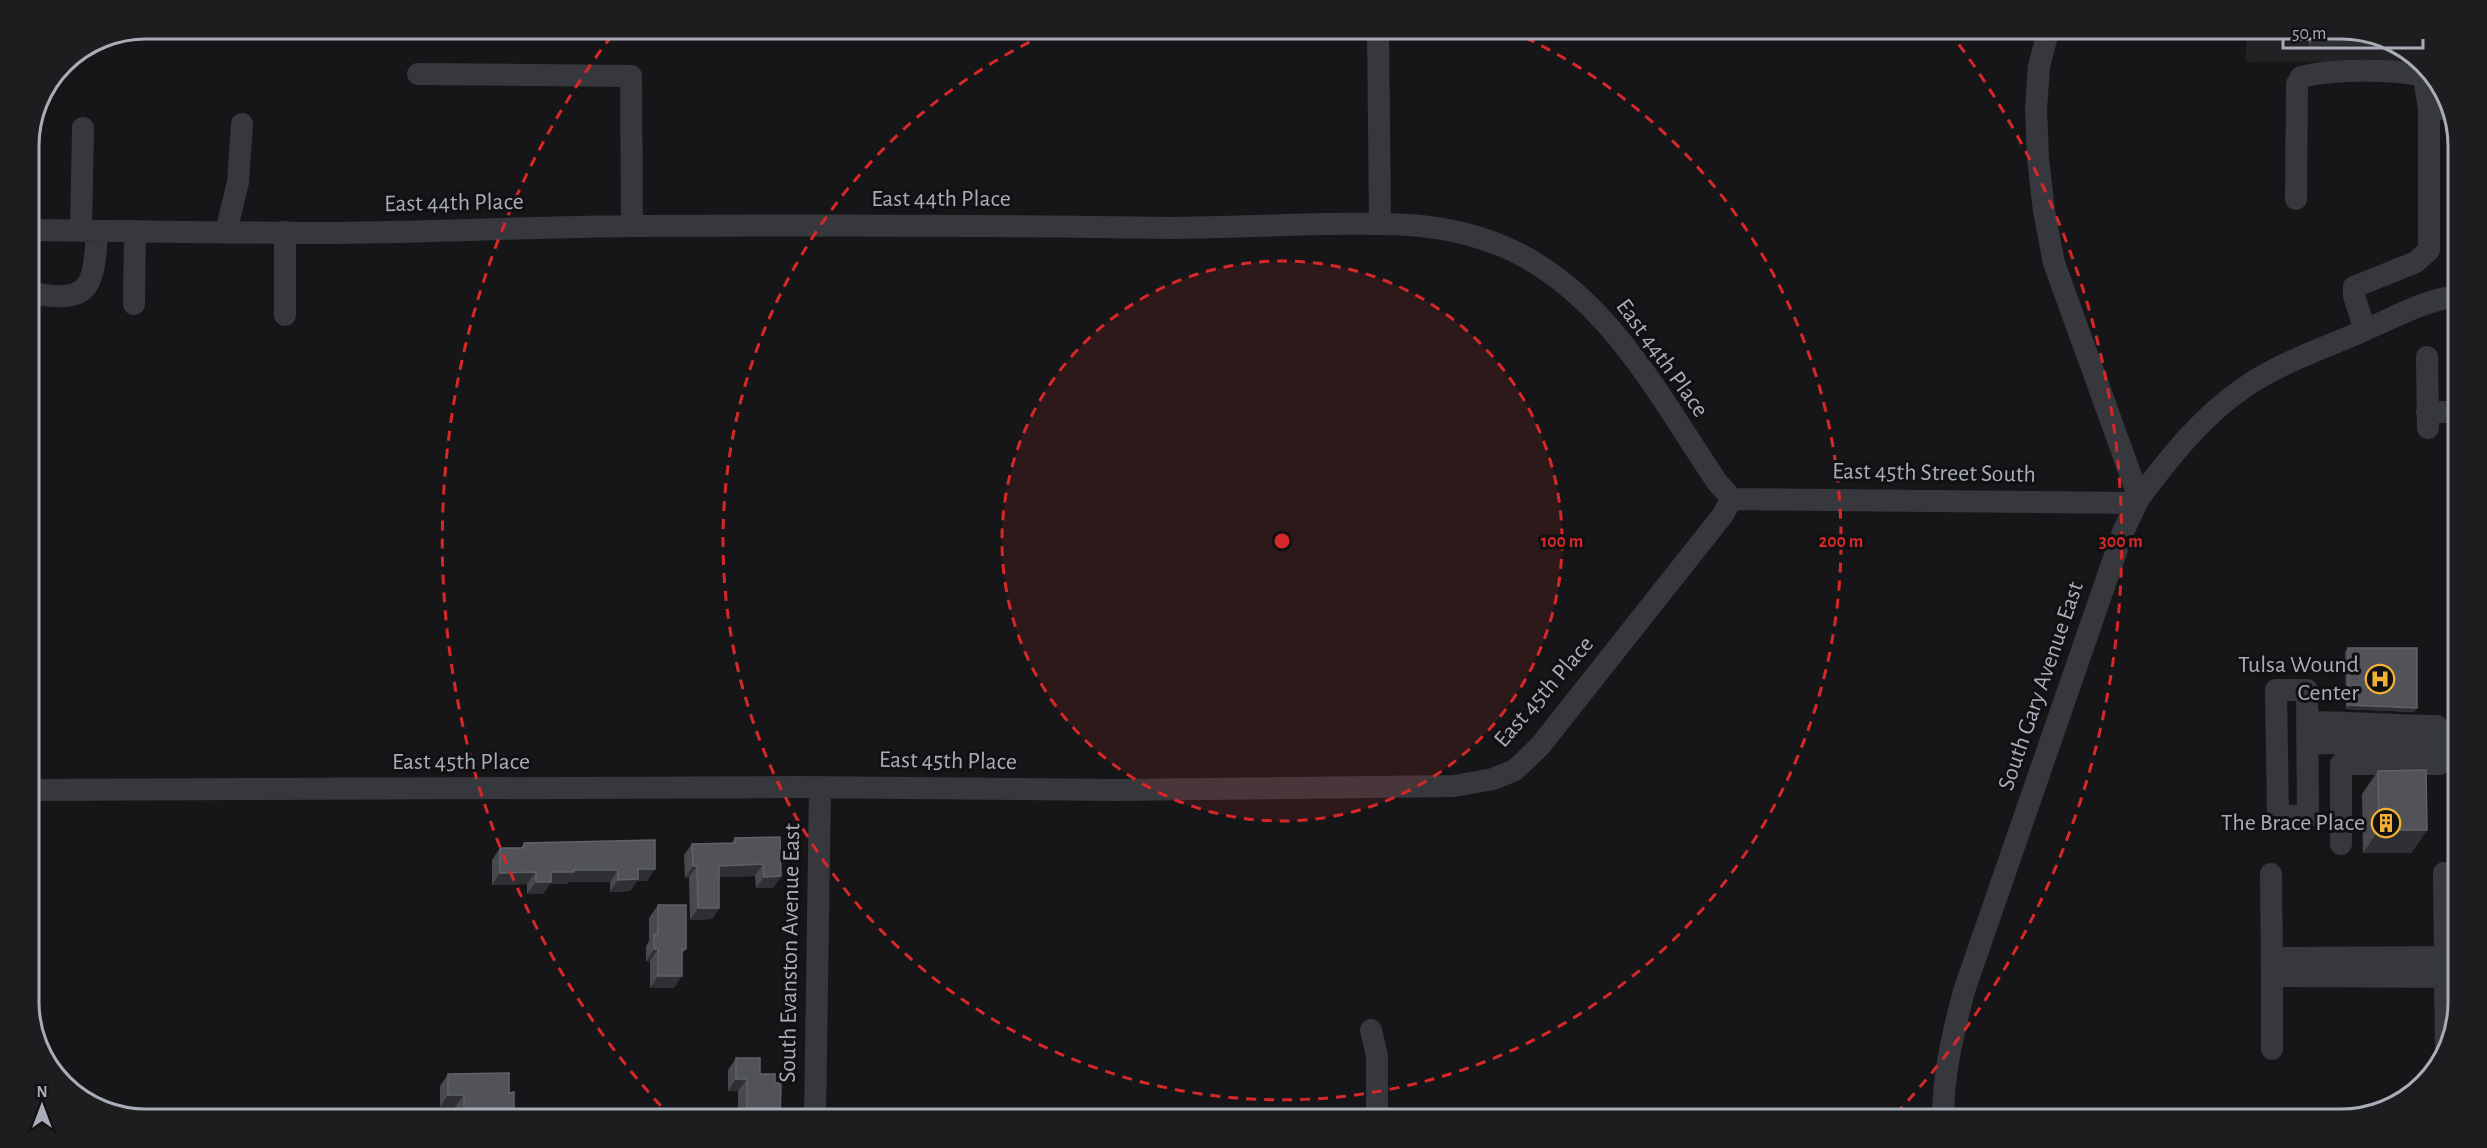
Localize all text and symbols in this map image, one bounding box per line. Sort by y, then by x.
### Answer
scale bar [2283,12,2422,50]
text: 50 m [2292,25,2326,43]
street label: East 44th Place [871,187,1011,211]
street label: East 44th Place [384,190,524,216]
street label: East 44th Place [1611,294,1713,422]
street label: East 45th Street South [1832,459,2036,487]
centre of rings [1272,531,1292,551]
text: 100 m [1541,533,1583,551]
text: 200 m [1819,533,1863,551]
text: 300 m [2099,533,2143,551]
street label: South Gary Avenue East [1994,578,2088,793]
street label: East 45th Place [1490,632,1598,752]
place label: Tulsa Wound Center [2238,653,2359,705]
hospital icon: Tulsa Wound Center [2364,663,2396,695]
street label: East 45th Place [879,748,1017,774]
street label: East 45th Place [392,750,530,774]
building icon: The Brace Place [2370,807,2402,839]
place label: The Brace Place [2221,811,2365,835]
street label: South Evanston Avenue East [776,823,804,1083]
north arrow [12,1076,72,1136]
text: N [36,1084,48,1100]

